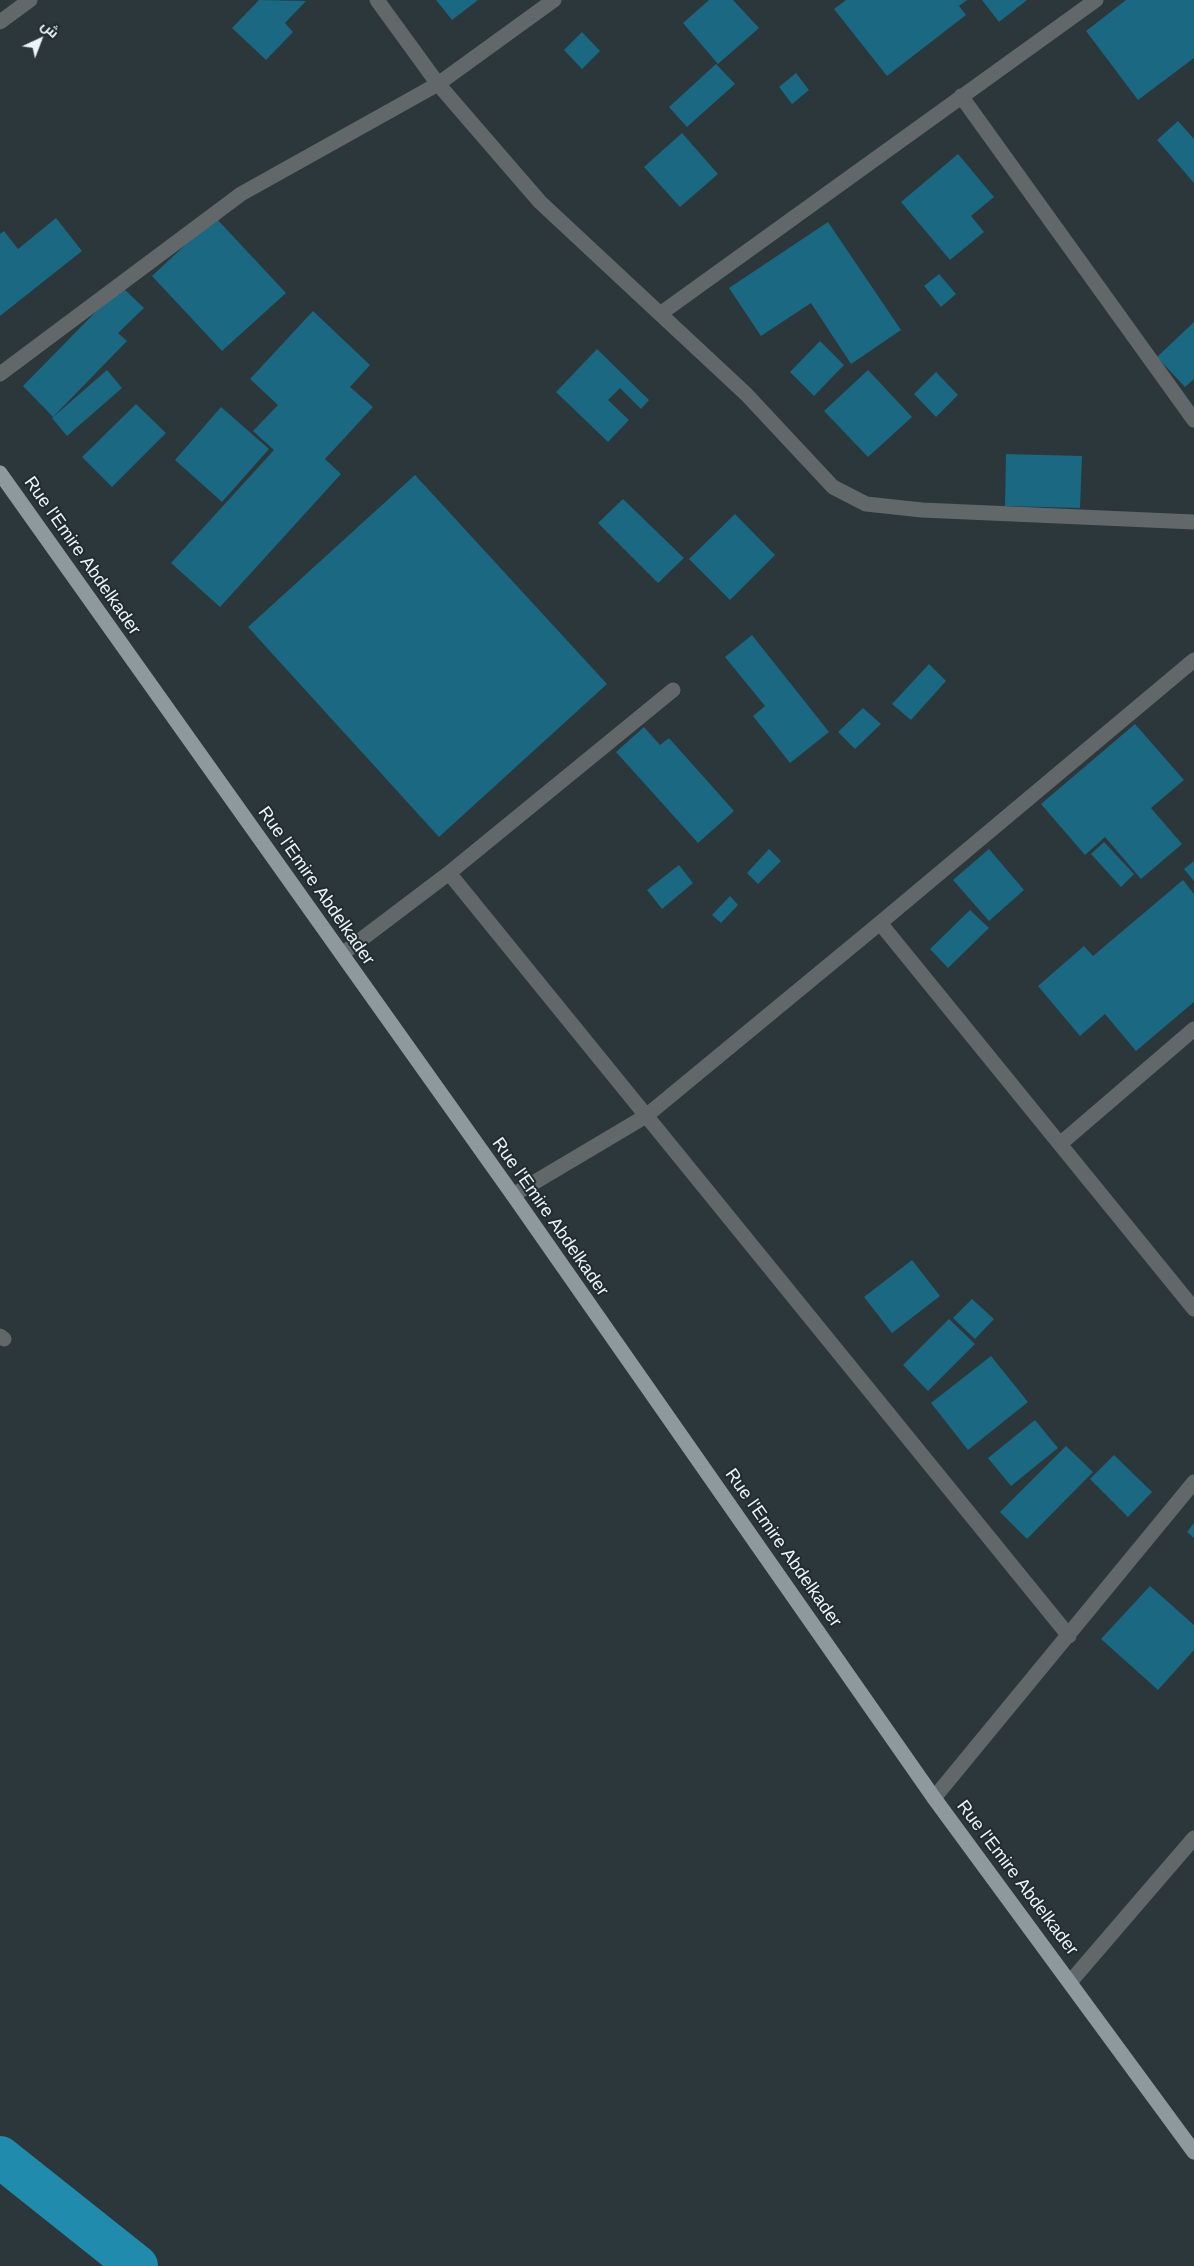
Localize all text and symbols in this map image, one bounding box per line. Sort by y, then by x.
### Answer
north arrow [15,15,65,65]
text: ش [38,17,62,41]
street label: Rue l'Emire Abdelkader [19,473,145,639]
street label: Rue l'Emire Abdelkader [253,803,379,969]
street label: Rue l'Emire Abdelkader [487,1134,613,1300]
street label: Rue l'Emire Abdelkader [720,1465,846,1631]
street label: Rue l'Emire Abdelkader [952,1796,1082,1960]

